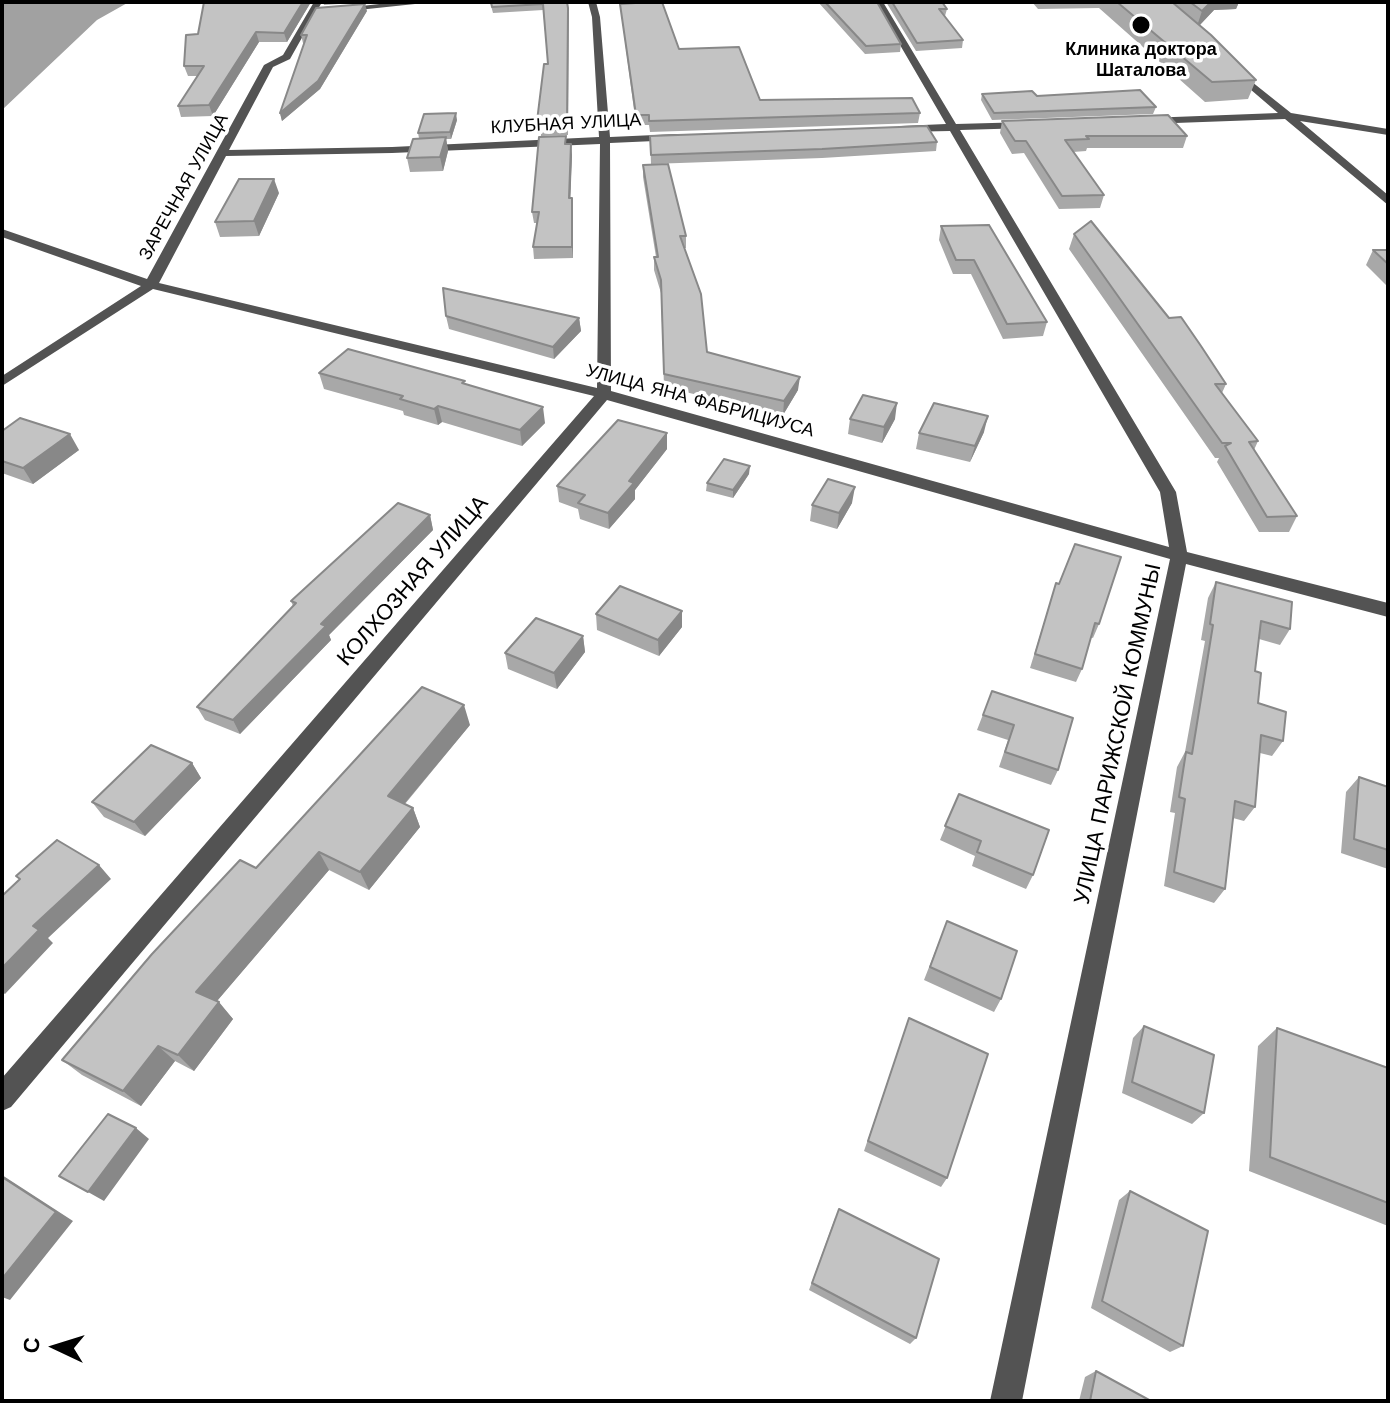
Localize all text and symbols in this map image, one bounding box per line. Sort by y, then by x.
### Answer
marker: Клиника доктора Шаталова [1130,14,1152,36]
place label: Клиника доктора Шаталова [1065,39,1217,82]
street label: КЛУБНАЯ УЛИЦА [490,109,642,139]
street label: ЗАРЕЧНАЯ УЛИЦА [135,110,233,264]
street label: УЛИЦА ЯНА ФАБРИЦИУСА [583,360,817,442]
street label: КОЛХОЗНАЯ УЛИЦА [332,491,494,671]
street label: УЛИЦА ПАРИЖСКОЙ КОММУНЫ [1069,561,1167,907]
north arrow [16,1307,96,1387]
text: С [19,1337,45,1354]

